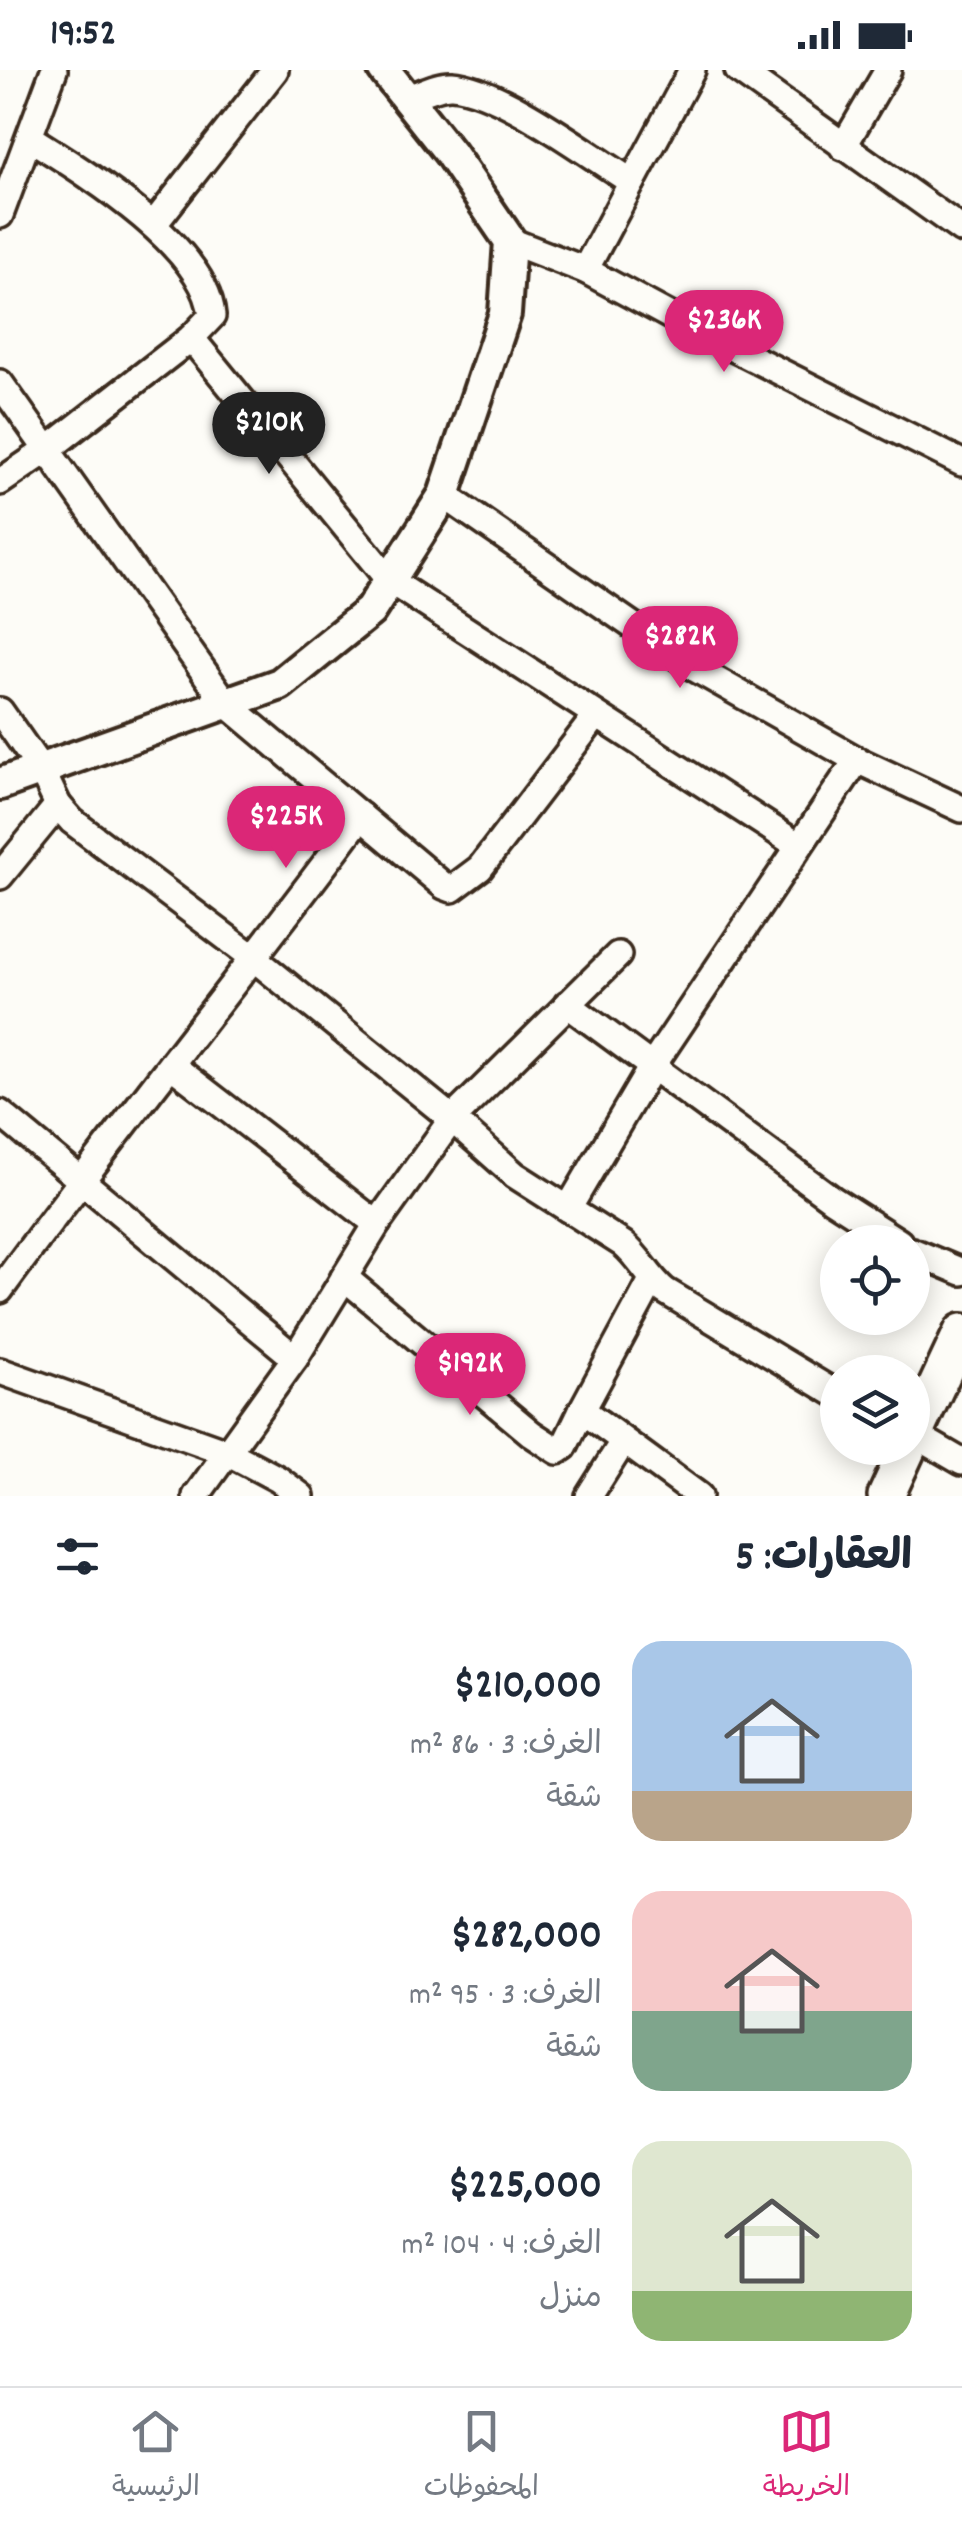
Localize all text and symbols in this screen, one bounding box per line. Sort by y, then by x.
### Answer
text: 19:52 [50,8,116,63]
pin: $236K [654,290,794,375]
text: $236K [687,299,761,345]
pin: $210K [199,392,339,477]
text: $210K [234,401,304,447]
pin: $282K [610,606,750,691]
text: $282K [644,615,716,661]
pin: $225K [216,786,356,871]
text: $225K [249,795,323,841]
map controls [820,1225,930,1465]
button: locate [820,1225,930,1335]
pin: $192K [400,1333,540,1418]
text: $192K [437,1342,503,1388]
button: layers [820,1355,930,1465]
icon: filters [50,1529,105,1584]
text: العقارات: 5 [735,1530,912,1590]
text: $210,000 [454,1658,602,1718]
icon: home [712,1681,832,1801]
text: الغرف: 3 · 86 m² [410,1724,602,1770]
text: شقة [546,1777,602,1823]
text: $282,000 [451,1908,602,1968]
icon: home [712,1931,832,2051]
text: الغرف: 3 · 95 m² [409,1974,602,2020]
text: شقة [546,2027,602,2073]
text: $225,000 [448,2158,602,2218]
icon: home [712,2181,832,2301]
text: الغرف: 4 · 104 m² [402,2224,602,2270]
text: منزل [539,2277,602,2323]
tab: الرئيسية [112,2404,200,2510]
tab: المحفوظات [424,2404,539,2510]
tab: الخريطة [763,2404,850,2510]

